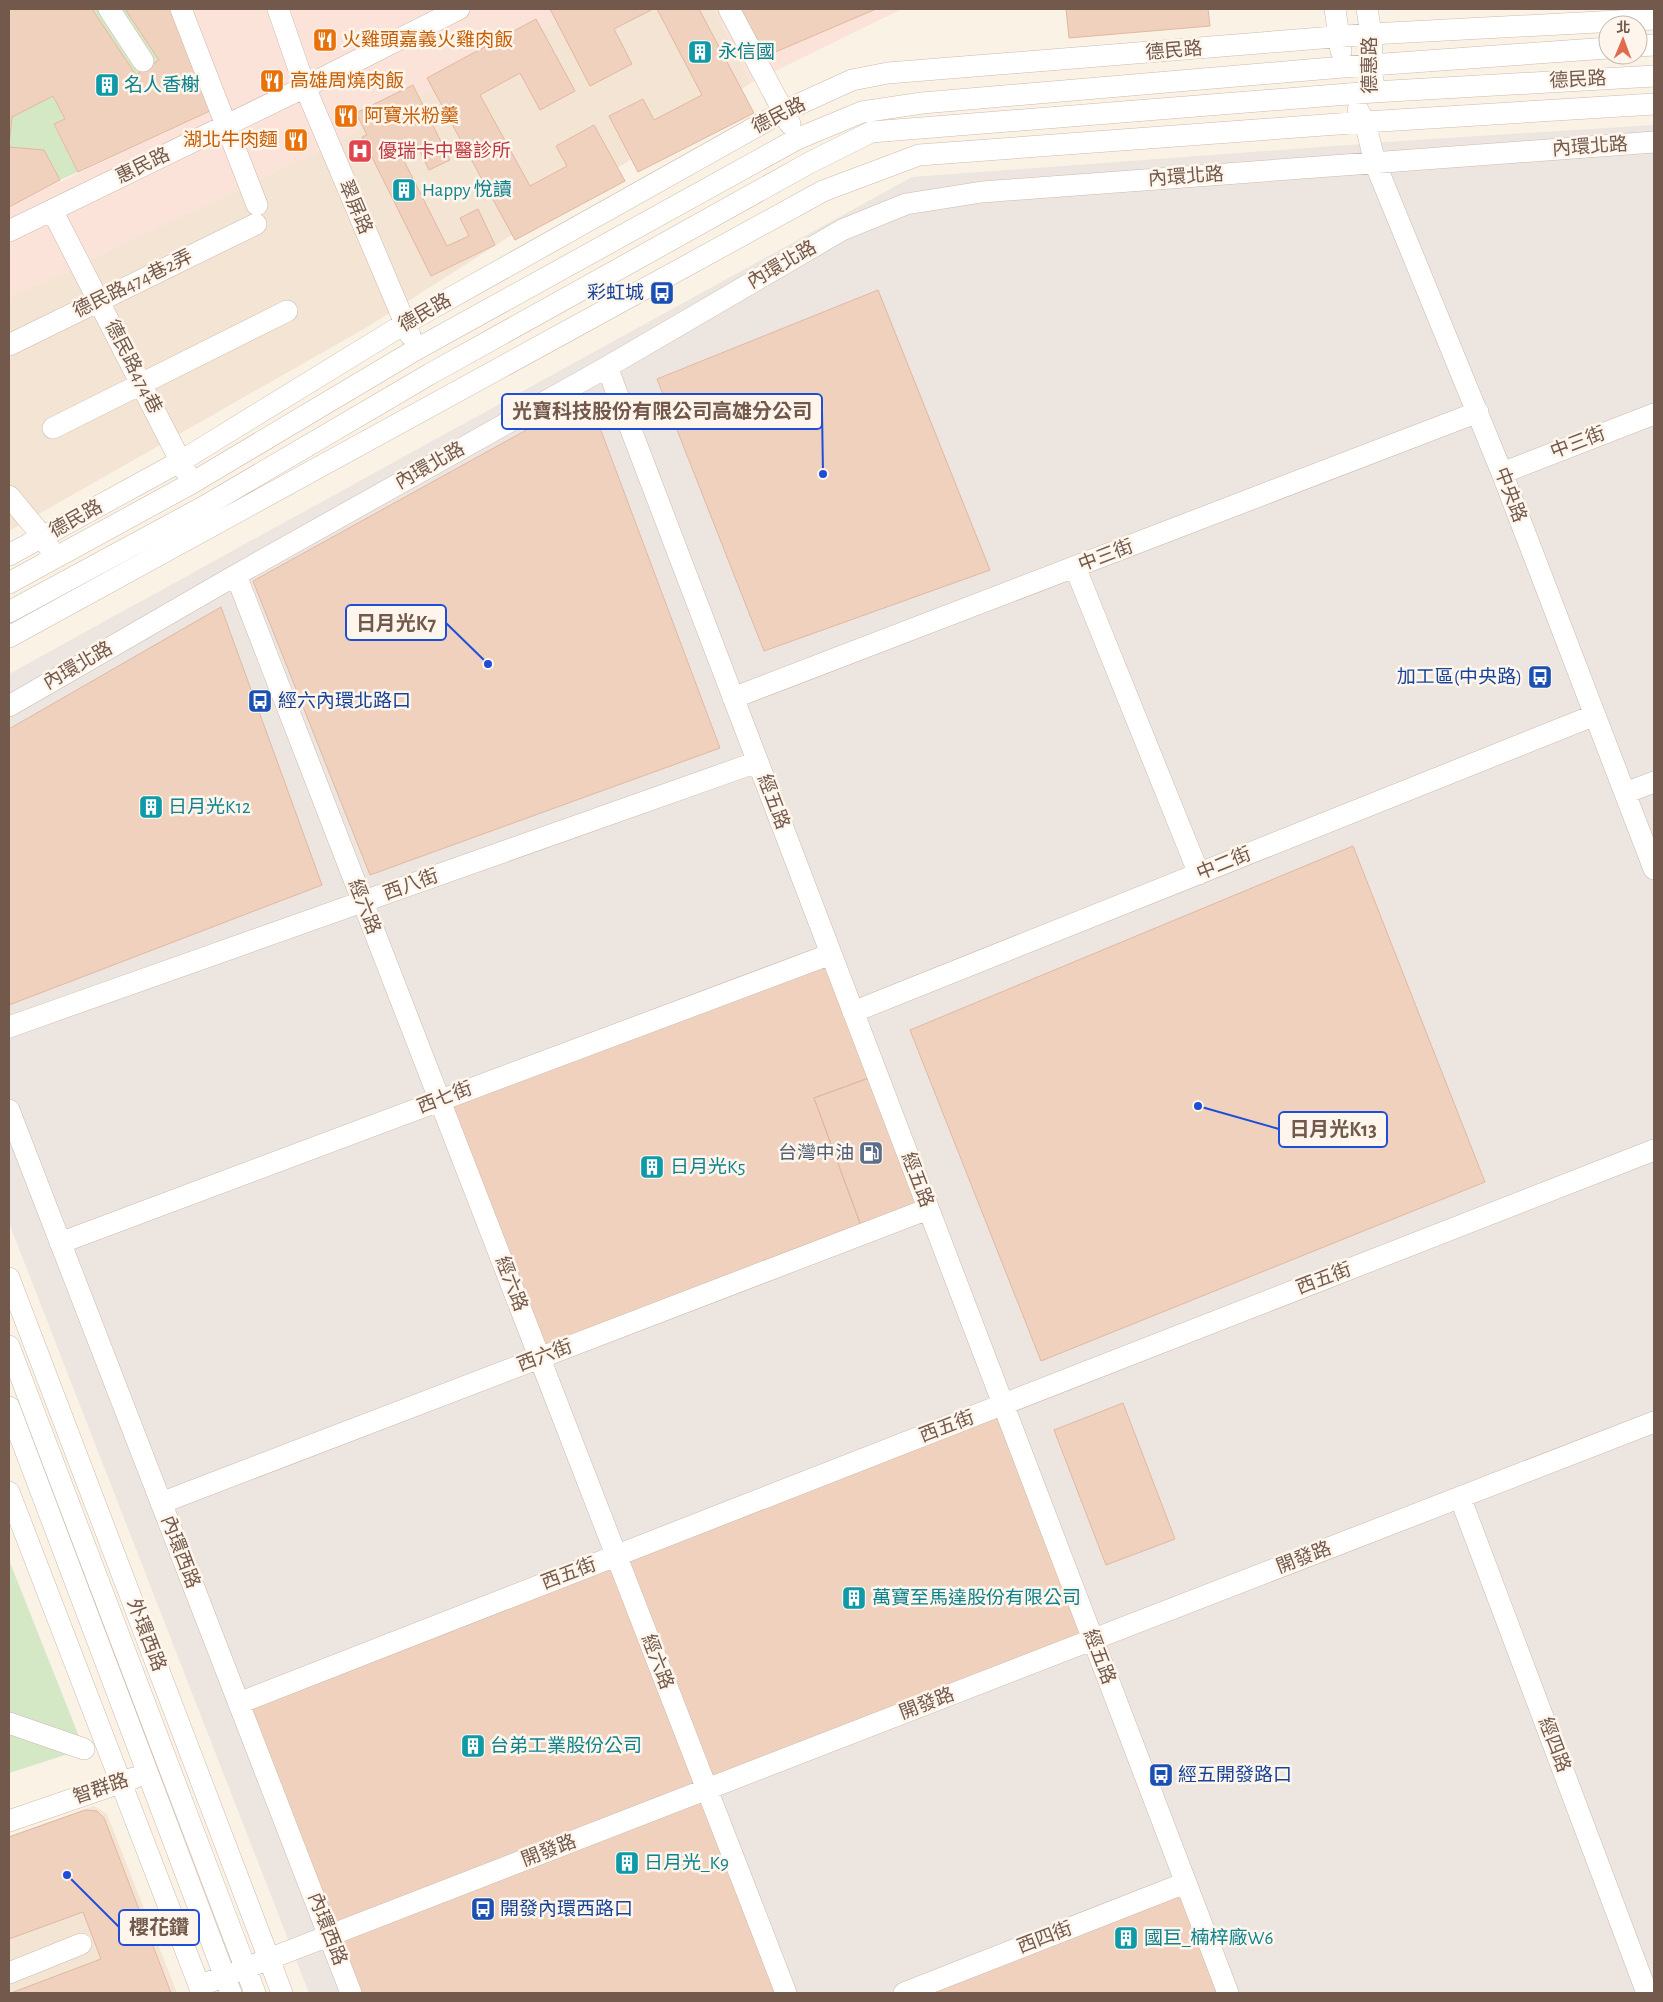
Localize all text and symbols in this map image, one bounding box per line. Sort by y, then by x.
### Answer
north arrow [1598,15,1648,65]
text: 北 [1616,20,1630,35]
restaurant icon: 火雞頭嘉義火雞肉飯 [312,27,338,53]
place label: 火雞頭嘉義火雞肉飯 [342,29,513,50]
street label: 德惠路 [1359,36,1380,94]
street label: 德民路 [1145,38,1203,63]
building icon: 永信國 [687,39,713,65]
place label: 永信國 [718,41,775,62]
restaurant icon: 高雄周燒肉飯 [259,68,285,94]
street label: 德民路 [1549,68,1607,91]
place label: 高雄周燒肉飯 [290,70,404,91]
building icon: 名人香榭 [94,72,120,98]
place label: 名人香榭 [124,74,200,95]
street label: 德民路 [749,94,809,137]
restaurant icon: 阿寶米粉羹 [333,103,359,129]
place label: 阿寶米粉羹 [364,105,459,126]
restaurant icon: 湖北牛肉麵 [283,127,309,153]
place label: 湖北牛肉麵 [183,130,278,150]
street label: 內環北路 [1551,134,1629,159]
hospital icon: 優瑞卡中醫診所 [347,138,373,164]
place label: 優瑞卡中醫診所 [378,140,511,161]
street label: 惠民路 [112,143,173,187]
street label: 內環北路 [1147,164,1225,189]
street label: 翠屏路 [335,177,376,237]
building icon: Happy 悅讀 [391,177,417,203]
place label: Happy 悅讀 [422,179,512,200]
street label: 內環北路 [744,237,820,292]
street label: 德民路474巷2弄 [70,245,196,321]
bus stop icon: 彩虹城 [649,280,675,306]
place label: 彩虹城 [587,283,644,303]
street label: 德民路 [395,290,454,335]
street label: 德民路474巷 [101,316,166,417]
callout: 光寶科技股份有限公司高雄分公司 [502,394,822,429]
text: 光寶科技股份有限公司高雄分公司 [512,400,812,422]
street label: 中三街 [1548,423,1608,462]
street label: 內環北路 [392,438,468,493]
street label: 中央路 [1491,465,1530,525]
street label: 德民路 [46,496,106,541]
street label: 中三街 [1076,536,1136,575]
callout: 日月光K7 [346,605,446,640]
text: 日月光K7 [356,613,437,634]
street label: 內環北路 [40,638,116,693]
bus stop icon: 加工區(中央路) [1527,664,1553,690]
place label: 加工區(中央路) [1397,667,1522,687]
bus stop icon: 經六內環北路口 [247,688,273,714]
place label: 經六內環北路口 [278,691,411,711]
street label: 經五路 [754,772,793,832]
building icon: 日月光K12 [138,794,164,820]
place label: 日月光K12 [168,797,251,817]
street label: 中二街 [1194,844,1254,883]
street label: 西八街 [381,865,441,904]
street label: 經六路 [345,877,384,937]
street label: 西七街 [415,1078,475,1117]
callout: 日月光K13 [1279,1112,1387,1147]
text: 日月光K13 [1289,1119,1377,1140]
fuel station icon: 台灣中油 [858,1140,884,1166]
place label: 台灣中油 [778,1142,854,1163]
street label: 經五路 [898,1150,937,1210]
building icon: 日月光K5 [639,1154,665,1180]
place label: 日月光K5 [670,1157,745,1177]
street label: 經六路 [492,1254,531,1314]
street label: 西五街 [1294,1259,1354,1298]
street label: 西六街 [515,1336,575,1375]
street label: 西五街 [917,1407,977,1446]
street label: 內環西路 [158,1513,203,1591]
street label: 開發路 [1274,1538,1334,1577]
street label: 西五街 [539,1554,599,1593]
building icon: 萬寶至馬達股份有限公司 [841,1585,867,1611]
place label: 萬寶至馬達股份有限公司 [872,1587,1081,1608]
street label: 外環西路 [124,1595,170,1674]
street label: 經五路 [1080,1627,1119,1687]
street label: 經六路 [638,1632,677,1692]
street label: 開發路 [897,1684,957,1723]
street label: 經四路 [1535,1715,1574,1775]
building icon: 台弟工業股份公司 [460,1733,486,1759]
place label: 台弟工業股份公司 [490,1735,642,1756]
bus stop icon: 經五開發路口 [1148,1762,1174,1788]
place label: 經五開發路口 [1178,1765,1292,1785]
street label: 智群路 [70,1769,131,1807]
street label: 開發路 [519,1831,579,1870]
building icon: 日月光_K9 [614,1850,640,1876]
place label: 日月光_K9 [644,1853,729,1873]
street label: 內環西路 [305,1890,350,1968]
bus stop icon: 開發內環西路口 [470,1896,496,1922]
place label: 開發內環西路口 [500,1899,633,1919]
callout: 櫻花鑽 [119,1910,199,1945]
text: 櫻花鑽 [129,1917,189,1938]
street label: 西四街 [1015,1918,1075,1957]
building icon: 國巨_楠梓廠W6 [1113,1925,1139,1951]
place label: 國巨_楠梓廠W6 [1144,1927,1274,1948]

